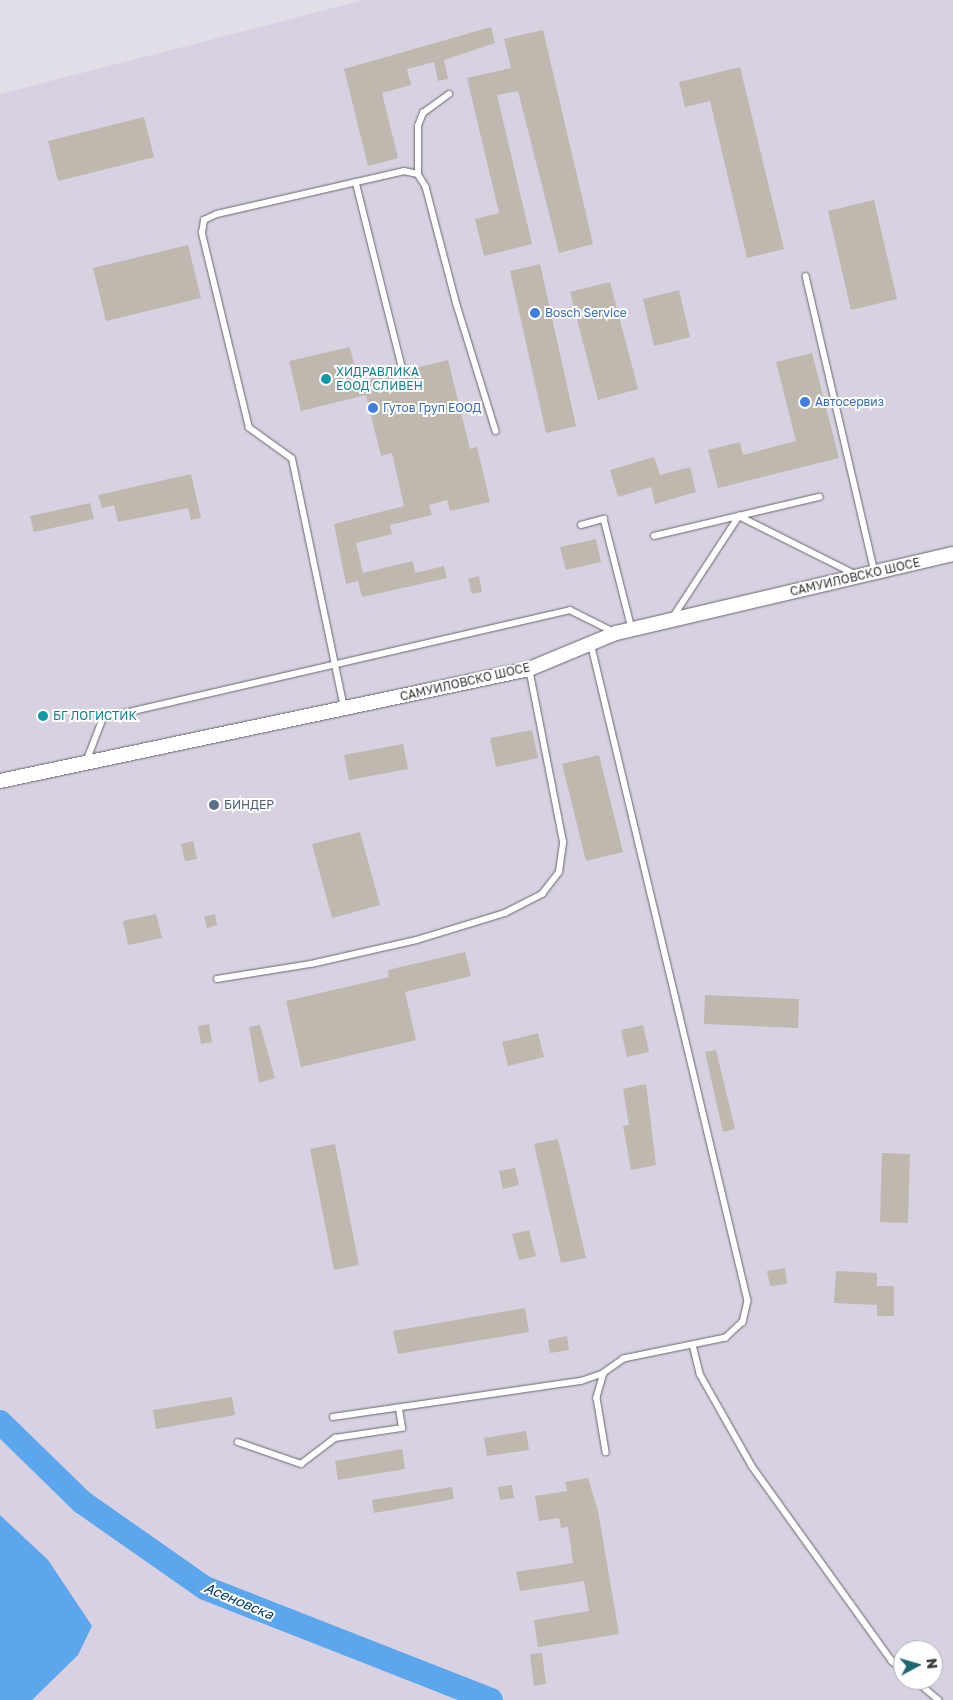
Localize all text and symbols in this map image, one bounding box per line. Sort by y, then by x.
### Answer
place label: Bosch Service [545,306,627,320]
marker: Bosch Service [529,307,541,319]
place label: ХИДРАВЛИКА ЕООД СЛИВЕН [336,365,423,393]
marker: ХИДРАВЛИКА ЕООД СЛИВЕН [320,373,332,385]
place label: Автосервиз [815,395,884,409]
marker: Автосервиз [799,396,811,408]
place label: Гутов Груп ЕООД [383,401,481,415]
marker: Гутов Груп ЕООД [367,402,379,414]
street label: САМУИЛОВСКО ШОСЕ [789,555,921,599]
street label: САМУИЛОВСКО ШОСЕ [399,660,531,704]
place label: БГ ЛОГИСТИК [53,709,137,723]
marker: БГ ЛОГИСТИК [37,710,49,722]
place label: БИНДЕР [224,798,274,812]
marker: БИНДЕР [208,799,220,811]
water label: Асеновска [202,1579,276,1623]
north arrow [893,1640,943,1690]
text: N [923,1657,941,1670]

